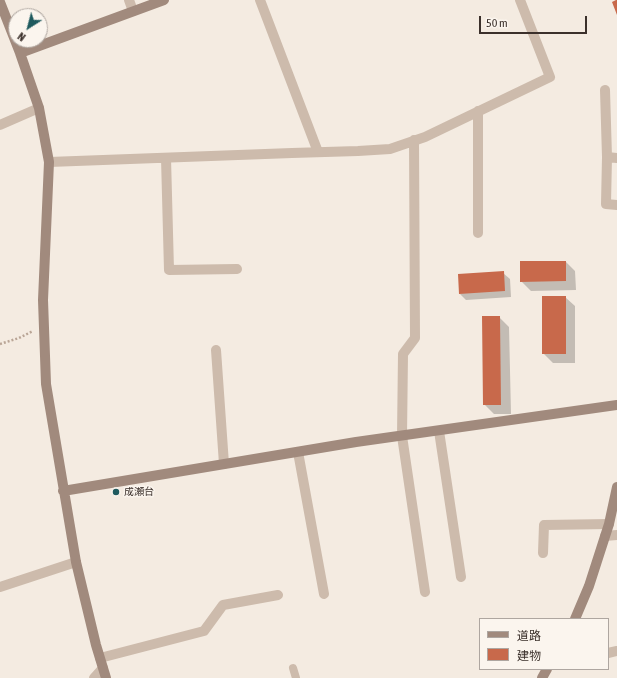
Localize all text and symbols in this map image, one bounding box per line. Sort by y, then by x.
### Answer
north arrow [8,8,48,48]
scale bar [481,8,589,34]
text: 50 m [486,16,508,30]
text: N [15,30,28,44]
place label: 成瀬台 [124,486,154,498]
marker: 成瀬台 [111,487,121,497]
legend [479,618,609,670]
text: 道路 [517,629,541,643]
text: 建物 [517,649,541,663]

